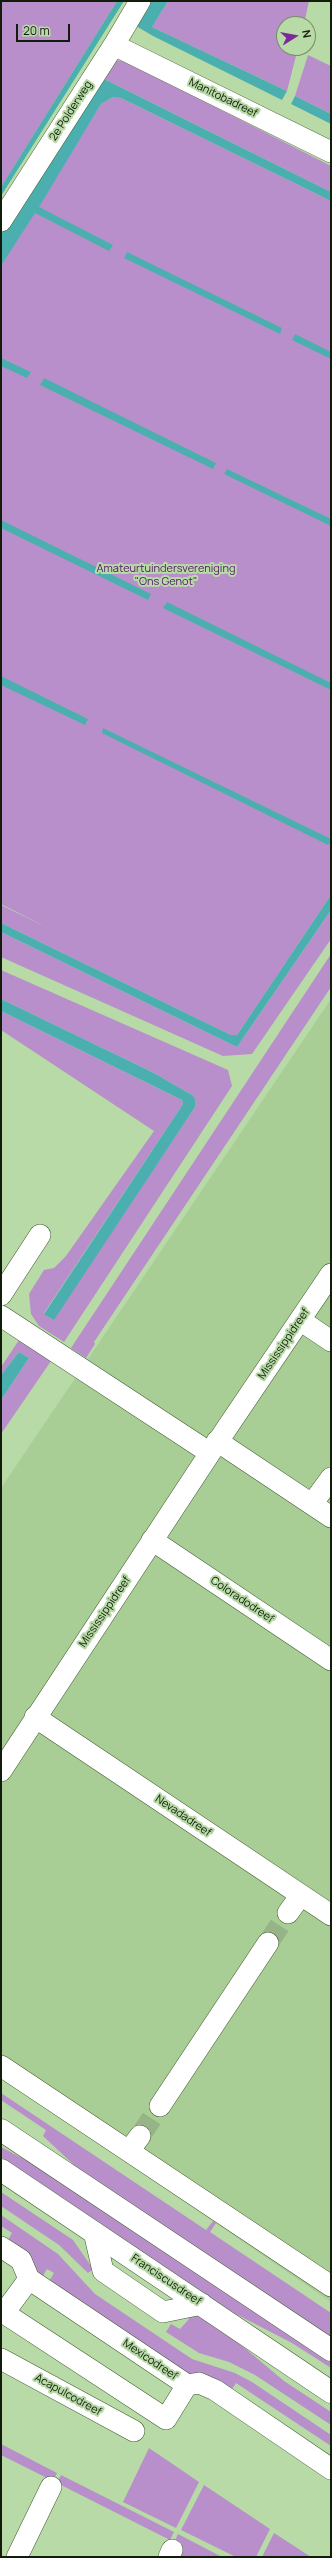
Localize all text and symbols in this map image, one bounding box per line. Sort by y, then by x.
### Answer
scale bar [18,16,72,42]
north arrow [276,16,316,56]
text: 20 m [23,22,50,39]
text: N [299,28,315,39]
street label: Manitobadreef [186,76,260,120]
street label: 2e Polderweg [47,79,95,143]
park label: Amateurtuindersvereniging "Ons Genot" [97,562,235,588]
street label: Mississippidreef [255,1306,313,1382]
street label: Mississippidreef [76,1574,134,1650]
street label: Coloradodreef [208,1574,276,1626]
street label: Nevadadreef [152,1792,214,1840]
street label: Franciscusdreef [128,2252,204,2308]
street label: Mexicodreef [120,2337,180,2383]
street label: Acapulcodreef [32,2371,104,2419]

